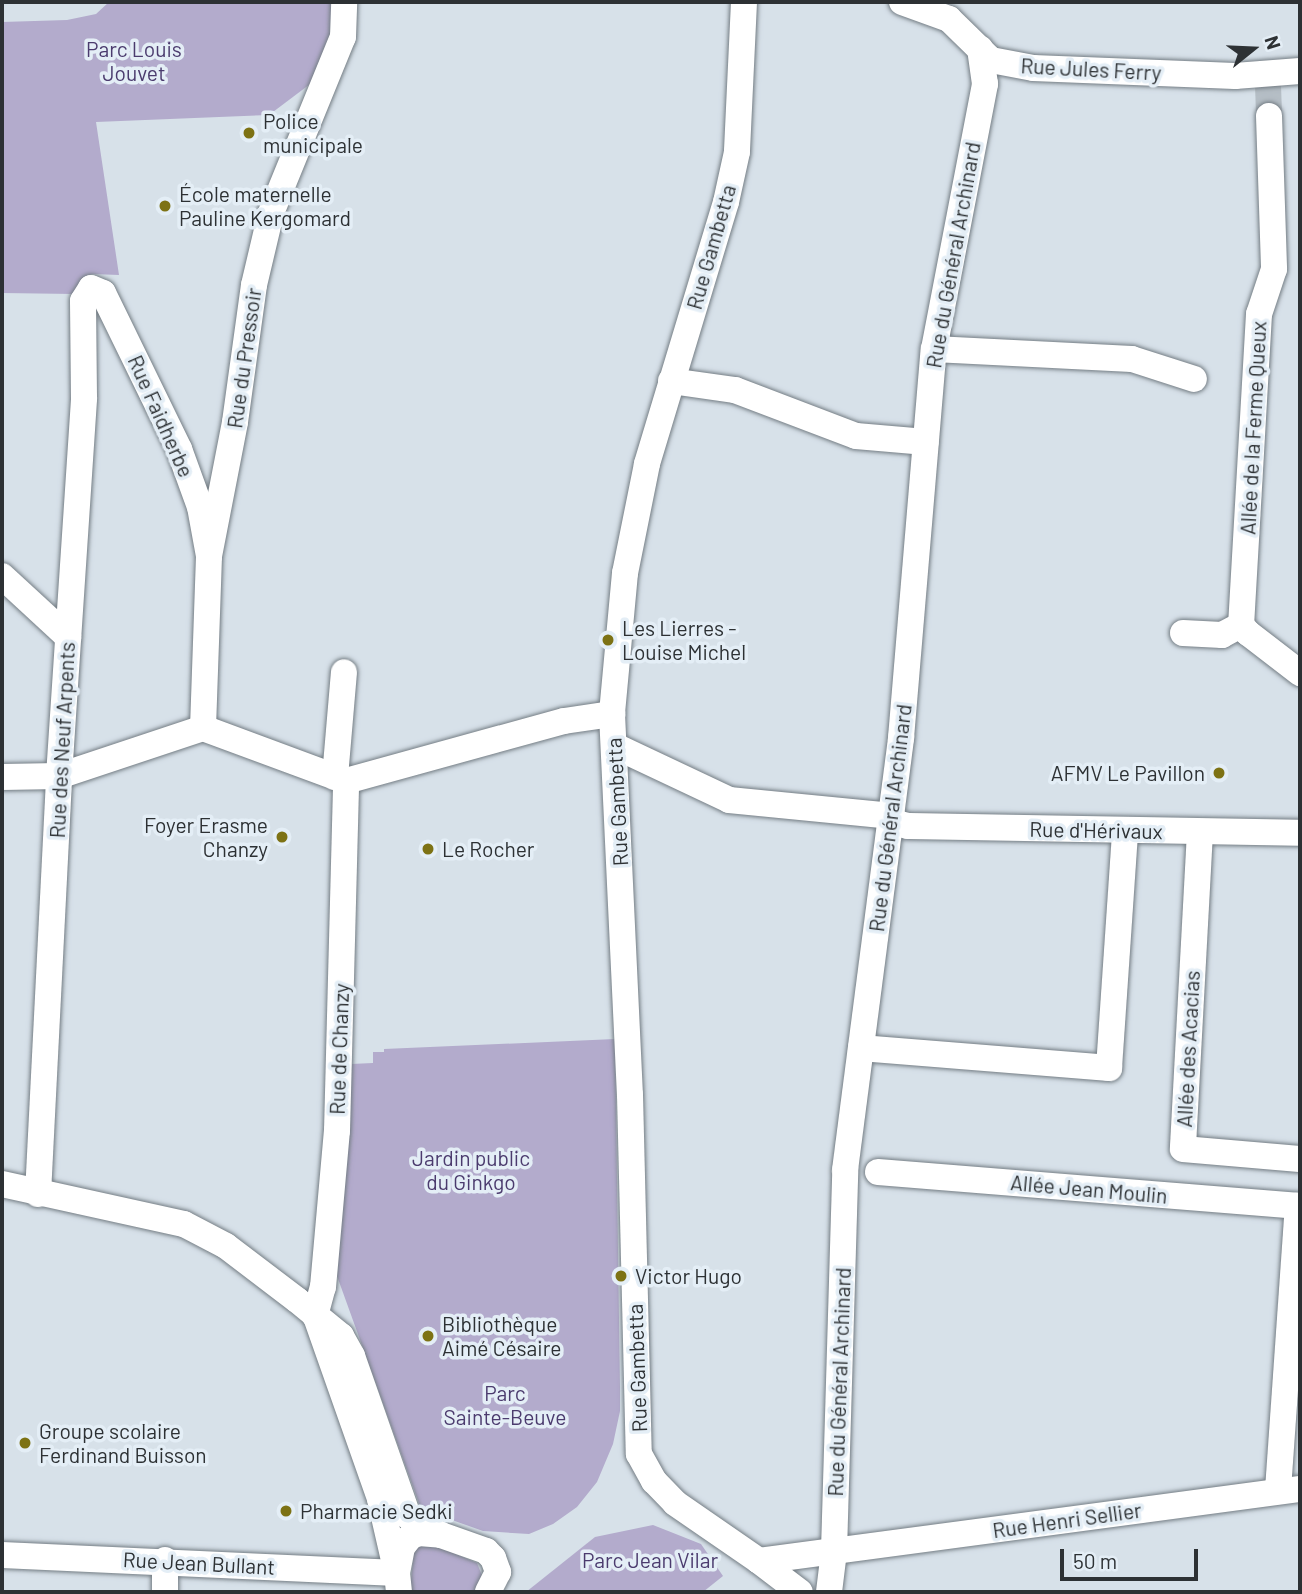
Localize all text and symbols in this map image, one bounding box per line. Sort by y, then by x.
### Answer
north arrow [1218,14,1288,84]
text: N [1261,33,1286,52]
park label: Parc Louis Jouvet [86,36,182,86]
street label: Rue Jules Ferry [1020,53,1162,85]
place label: Police municipale [263,108,363,158]
marker: Police municipale [241,125,257,141]
street label: Rue du Général Archinard [921,140,985,370]
place label: École maternelle Pauline Kergomard [179,181,351,231]
street label: Rue Gambetta [681,182,741,312]
marker: École maternelle Pauline Kergomard [157,198,173,214]
street label: Rue du Pressoir [222,286,266,430]
street label: Allée de la Ferme Queux [1235,321,1271,535]
street label: Rue Faidherbe [123,351,199,481]
place label: Les Lierres - Louise Michel [622,615,746,665]
marker: Les Lierres - Louise Michel [600,632,616,648]
street label: Rue des Neuf Arpents [44,641,80,839]
street label: Rue du Général Archinard [864,703,916,933]
street label: Rue Gambetta [601,737,633,867]
place label: AFMV Le Pavillon [1051,760,1205,786]
marker: AFMV Le Pavillon [1211,765,1227,781]
place label: Foyer Erasme Chanzy [144,812,268,862]
street label: Rue d'Hérivaux [1029,816,1163,844]
marker: Foyer Erasme Chanzy [274,829,290,845]
place label: Le Rocher [442,836,534,862]
marker: Le Rocher [420,841,436,857]
street label: Allée des Acacias [1171,970,1205,1128]
street label: Rue de Chanzy [324,983,354,1115]
park label: Jardin public du Ginkgo [412,1145,530,1195]
street label: Allée Jean Moulin [1009,1170,1169,1208]
place label: Victor Hugo [635,1263,742,1289]
street label: Rue du Général Archinard [822,1267,856,1497]
marker: Victor Hugo [613,1268,629,1284]
street label: Rue Gambetta [622,1303,652,1433]
place label: Bibliothèque Aimé Césaire [442,1311,561,1361]
marker: Bibliothèque Aimé Césaire [420,1328,436,1344]
park label: Parc Sainte-Beuve [444,1380,566,1430]
place label: Groupe scolaire Ferdinand Buisson [39,1418,207,1468]
marker: Groupe scolaire Ferdinand Buisson [17,1435,33,1451]
street label: Rue Henri Sellier [991,1497,1143,1543]
place label: Pharmacie Sedki [300,1498,453,1524]
marker: Pharmacie Sedki [278,1503,294,1519]
scale bar [1064,1534,1202,1578]
street label: Rue Jean Bullant [122,1546,276,1580]
park label: Parc Jean Vilar [582,1547,718,1573]
text: 50 m [1073,1548,1117,1573]

